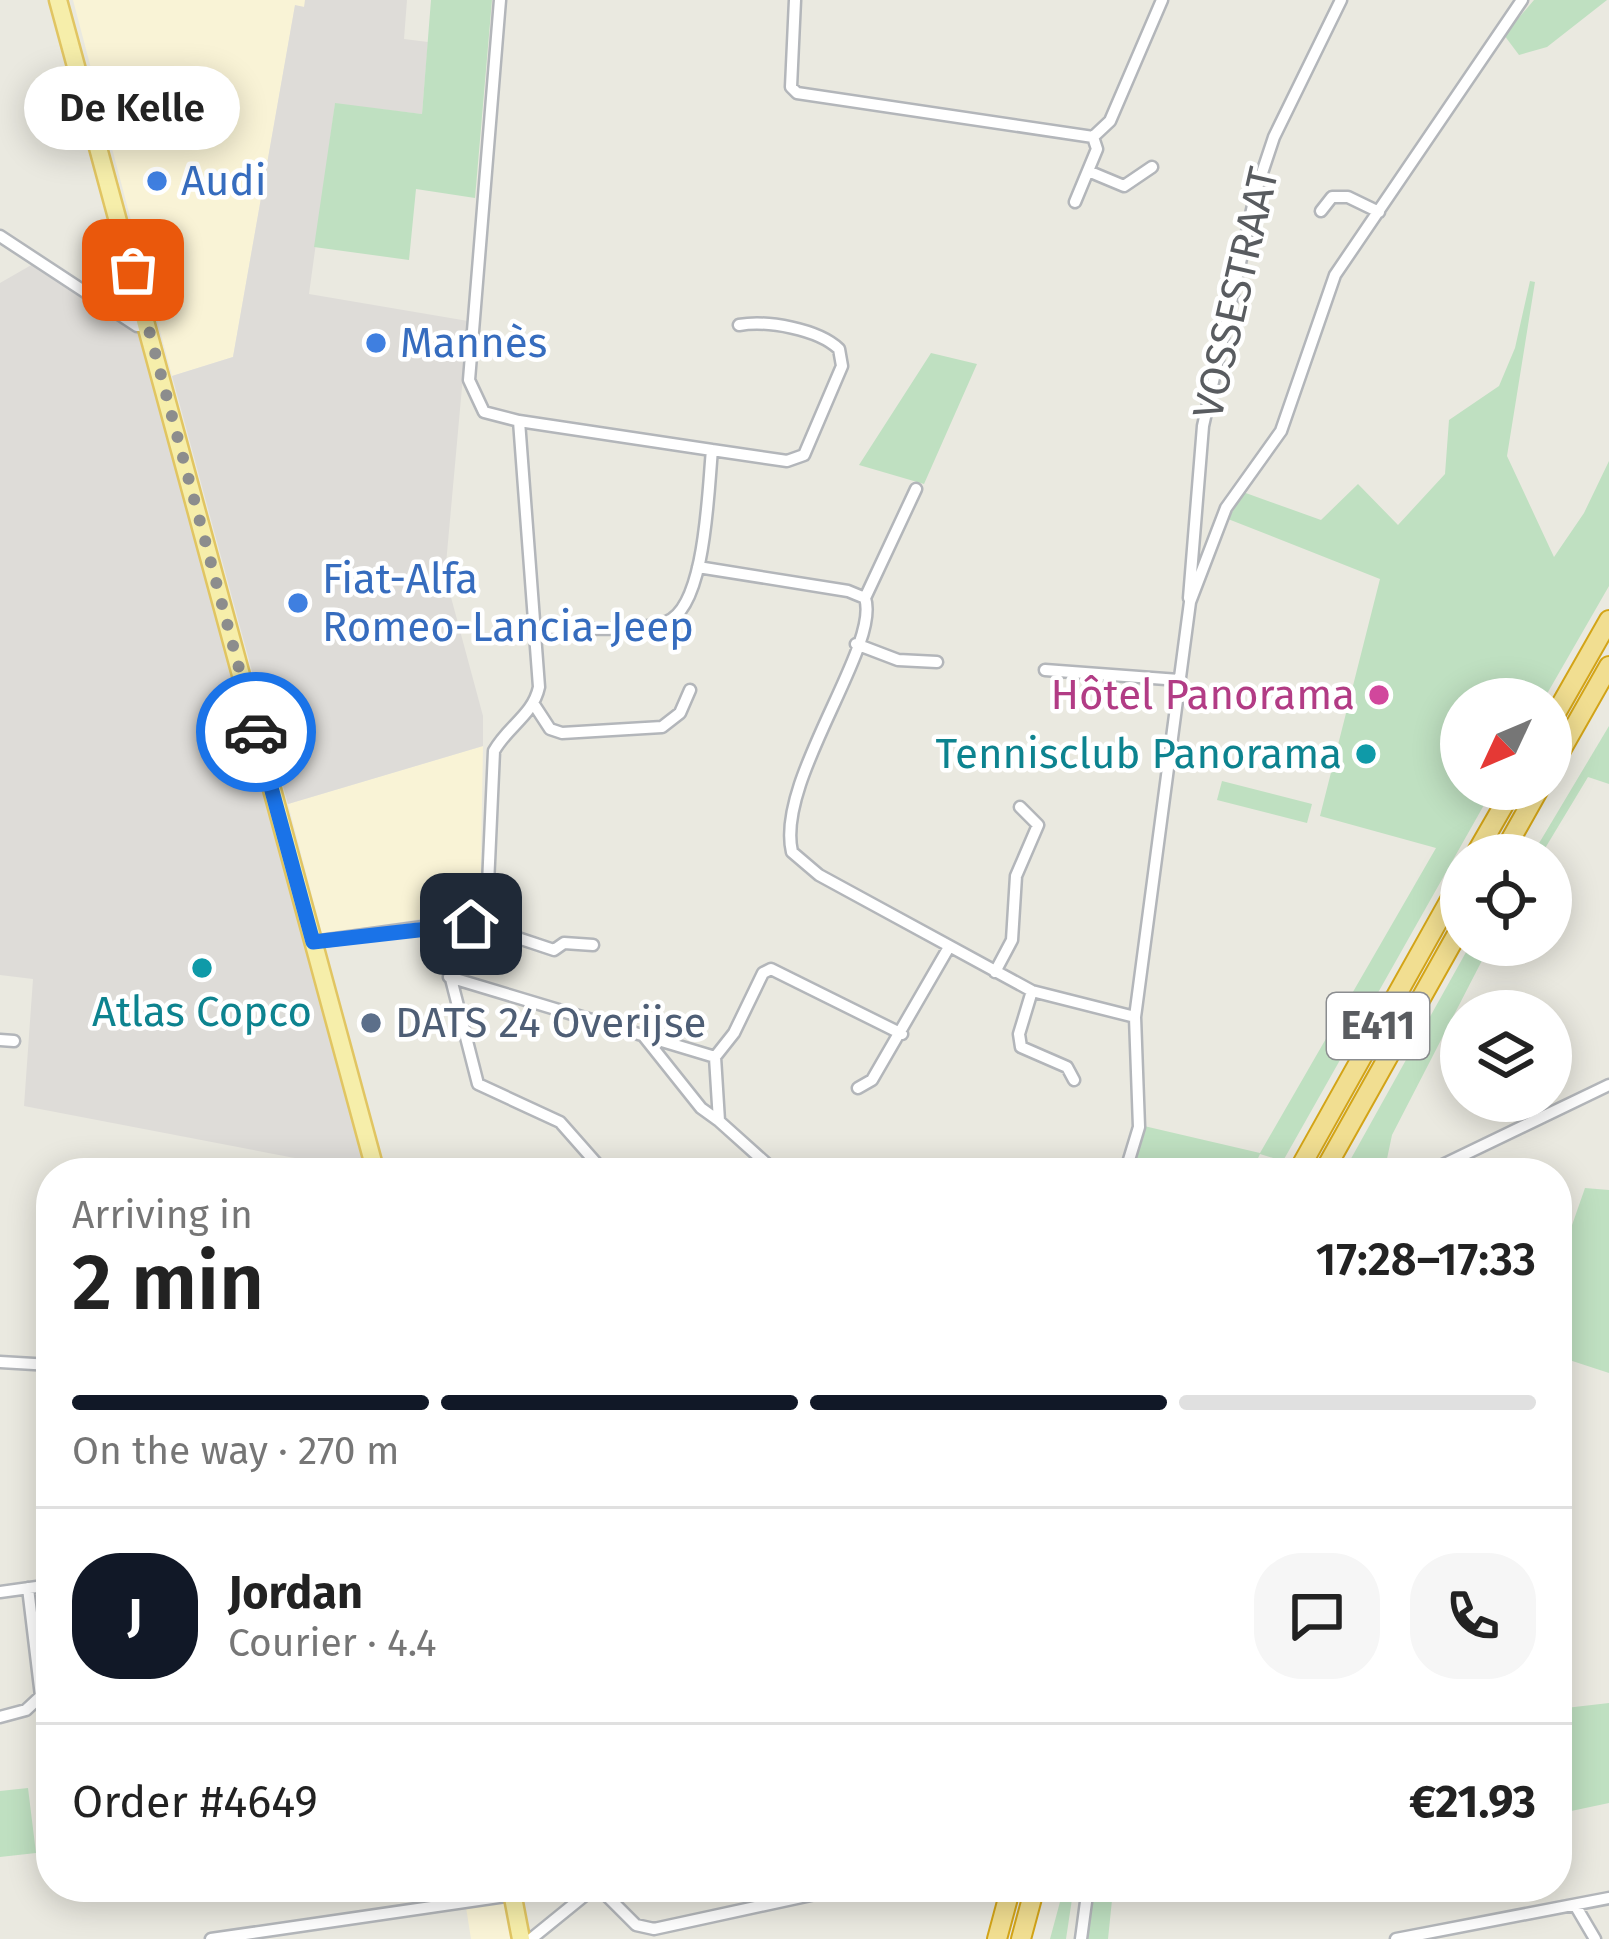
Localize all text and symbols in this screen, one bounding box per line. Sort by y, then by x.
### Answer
callout: De Kelle [25,66,241,150]
text: De Kelle [59,85,205,131]
place label: Audi [181,156,266,206]
street label: VOSSESTRAAT [1183,162,1289,424]
marker: Audi [144,168,170,194]
pin [82,219,184,321]
icon: bag [100,237,166,303]
place label: Mannès [400,318,547,368]
marker: Mannès [363,330,389,356]
place label: Fiat-Alfa Romeo-Lancia-Jeep [322,554,694,652]
marker: Fiat-Alfa Romeo-Lancia-Jeep [285,590,311,616]
place label: Hôtel Panorama [1051,670,1355,720]
courier [196,672,316,792]
north arrow [1440,678,1572,810]
map controls [1440,678,1572,1122]
marker: Hôtel Panorama [1366,682,1392,708]
icon: car [223,699,289,765]
place label: Tennisclub Panorama [936,729,1342,779]
marker: Tennisclub Panorama [1353,741,1379,767]
button: locate [1440,834,1572,966]
pin [420,873,522,975]
icon: home [438,891,504,957]
marker: Atlas Copco [189,955,215,981]
place label: Atlas Copco [92,987,312,1037]
button: layers [1440,990,1572,1122]
road number: E411 [1327,993,1429,1059]
place label: DATS 24 Overijse [395,998,706,1048]
marker: DATS 24 Overijse [358,1010,384,1036]
text: Arriving in [72,1192,253,1238]
text: 17:28–17:33 [1316,1233,1536,1287]
text: 2 min [72,1236,264,1330]
text: On the way · 270 m [72,1428,399,1474]
button: chat [1254,1553,1380,1679]
button: phone [1410,1553,1536,1679]
text: Jordan [228,1566,363,1620]
text: J [128,1589,142,1643]
text: Courier · 4.4 [228,1620,437,1666]
text: Order #4649 [72,1775,318,1829]
text: €21.93 [1409,1775,1536,1829]

